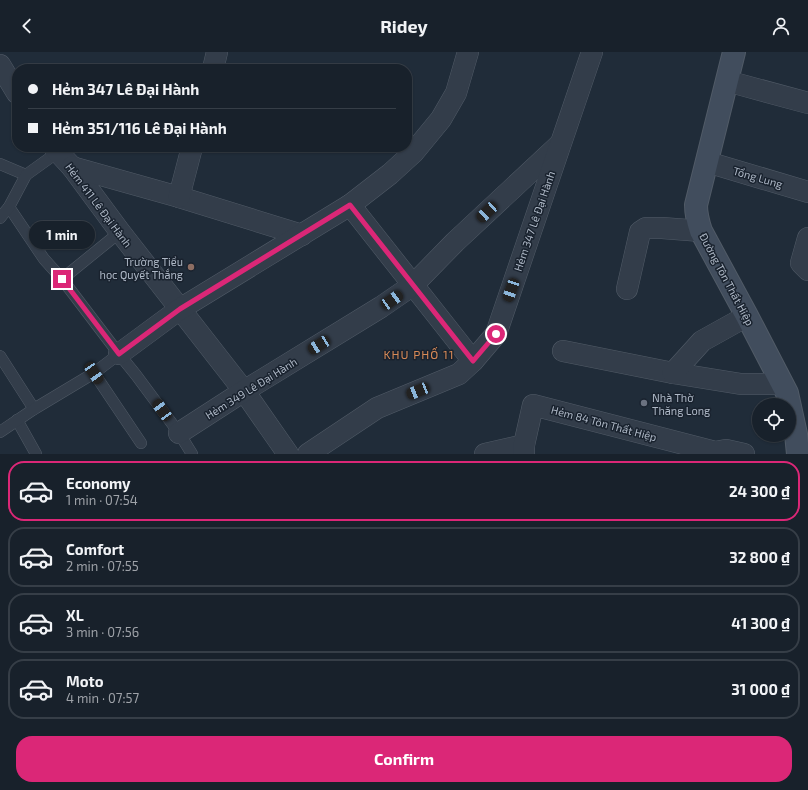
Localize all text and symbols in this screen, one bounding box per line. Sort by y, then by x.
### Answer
icon: back [16,15,38,37]
text: Ridey [380,15,428,37]
icon: person [770,15,792,37]
text: Hẻm 347 Lê Đại Hành [52,80,199,98]
text: Hẻm 351/116 Lê Đại Hành [52,119,227,137]
street label: Hẻm 411 Lê Đại Hành [62,160,135,250]
street label: Tổng Lung [732,164,784,190]
street label: Hẻm 347 Lê Đại Hành [511,169,558,273]
car [474,199,500,225]
callout: 1 min [29,221,95,249]
text: 1 min [46,227,78,243]
street label: Đường Tôn Thất Hiệp [696,231,757,328]
place label: Trường Tiểu học Quyết Thắng [99,255,183,282]
marker: Trường Tiểu học Quyết Thắng [186,262,196,272]
route end [53,270,71,288]
car [501,277,521,303]
car [379,288,405,312]
route start [487,325,505,343]
car [306,334,332,356]
district label: KHU PHỐ 11 [383,346,455,361]
street label: Hẻm 349 Lê Đại Hành [203,354,300,422]
car [82,360,106,386]
car [405,381,431,401]
place label: Nhà Thờ Thăng Long [652,391,710,417]
car [150,397,174,423]
marker: Nhà Thờ Thăng Long [639,398,649,408]
map controls [752,398,796,442]
button: locate [752,398,796,442]
street label: Hẻm 84 Tôn Thất Hiệp [550,403,658,444]
icon: car [18,473,54,509]
text: Economy [66,474,131,492]
text: 24 300 ₫ [729,482,790,500]
text: 1 min · 07:54 [66,492,138,508]
icon: car [18,539,54,575]
text: Comfort [66,540,124,558]
text: 32 800 ₫ [729,548,790,566]
text: 2 min · 07:55 [66,558,139,574]
icon: car [18,605,54,641]
text: XL [66,606,84,624]
text: 41 300 ₫ [731,614,790,632]
text: 3 min · 07:56 [66,624,139,640]
icon: car [18,671,54,707]
text: Moto [66,672,104,690]
text: 31 000 ₫ [731,680,790,698]
text: 4 min · 07:57 [66,690,139,706]
button: Confirm [16,736,792,782]

